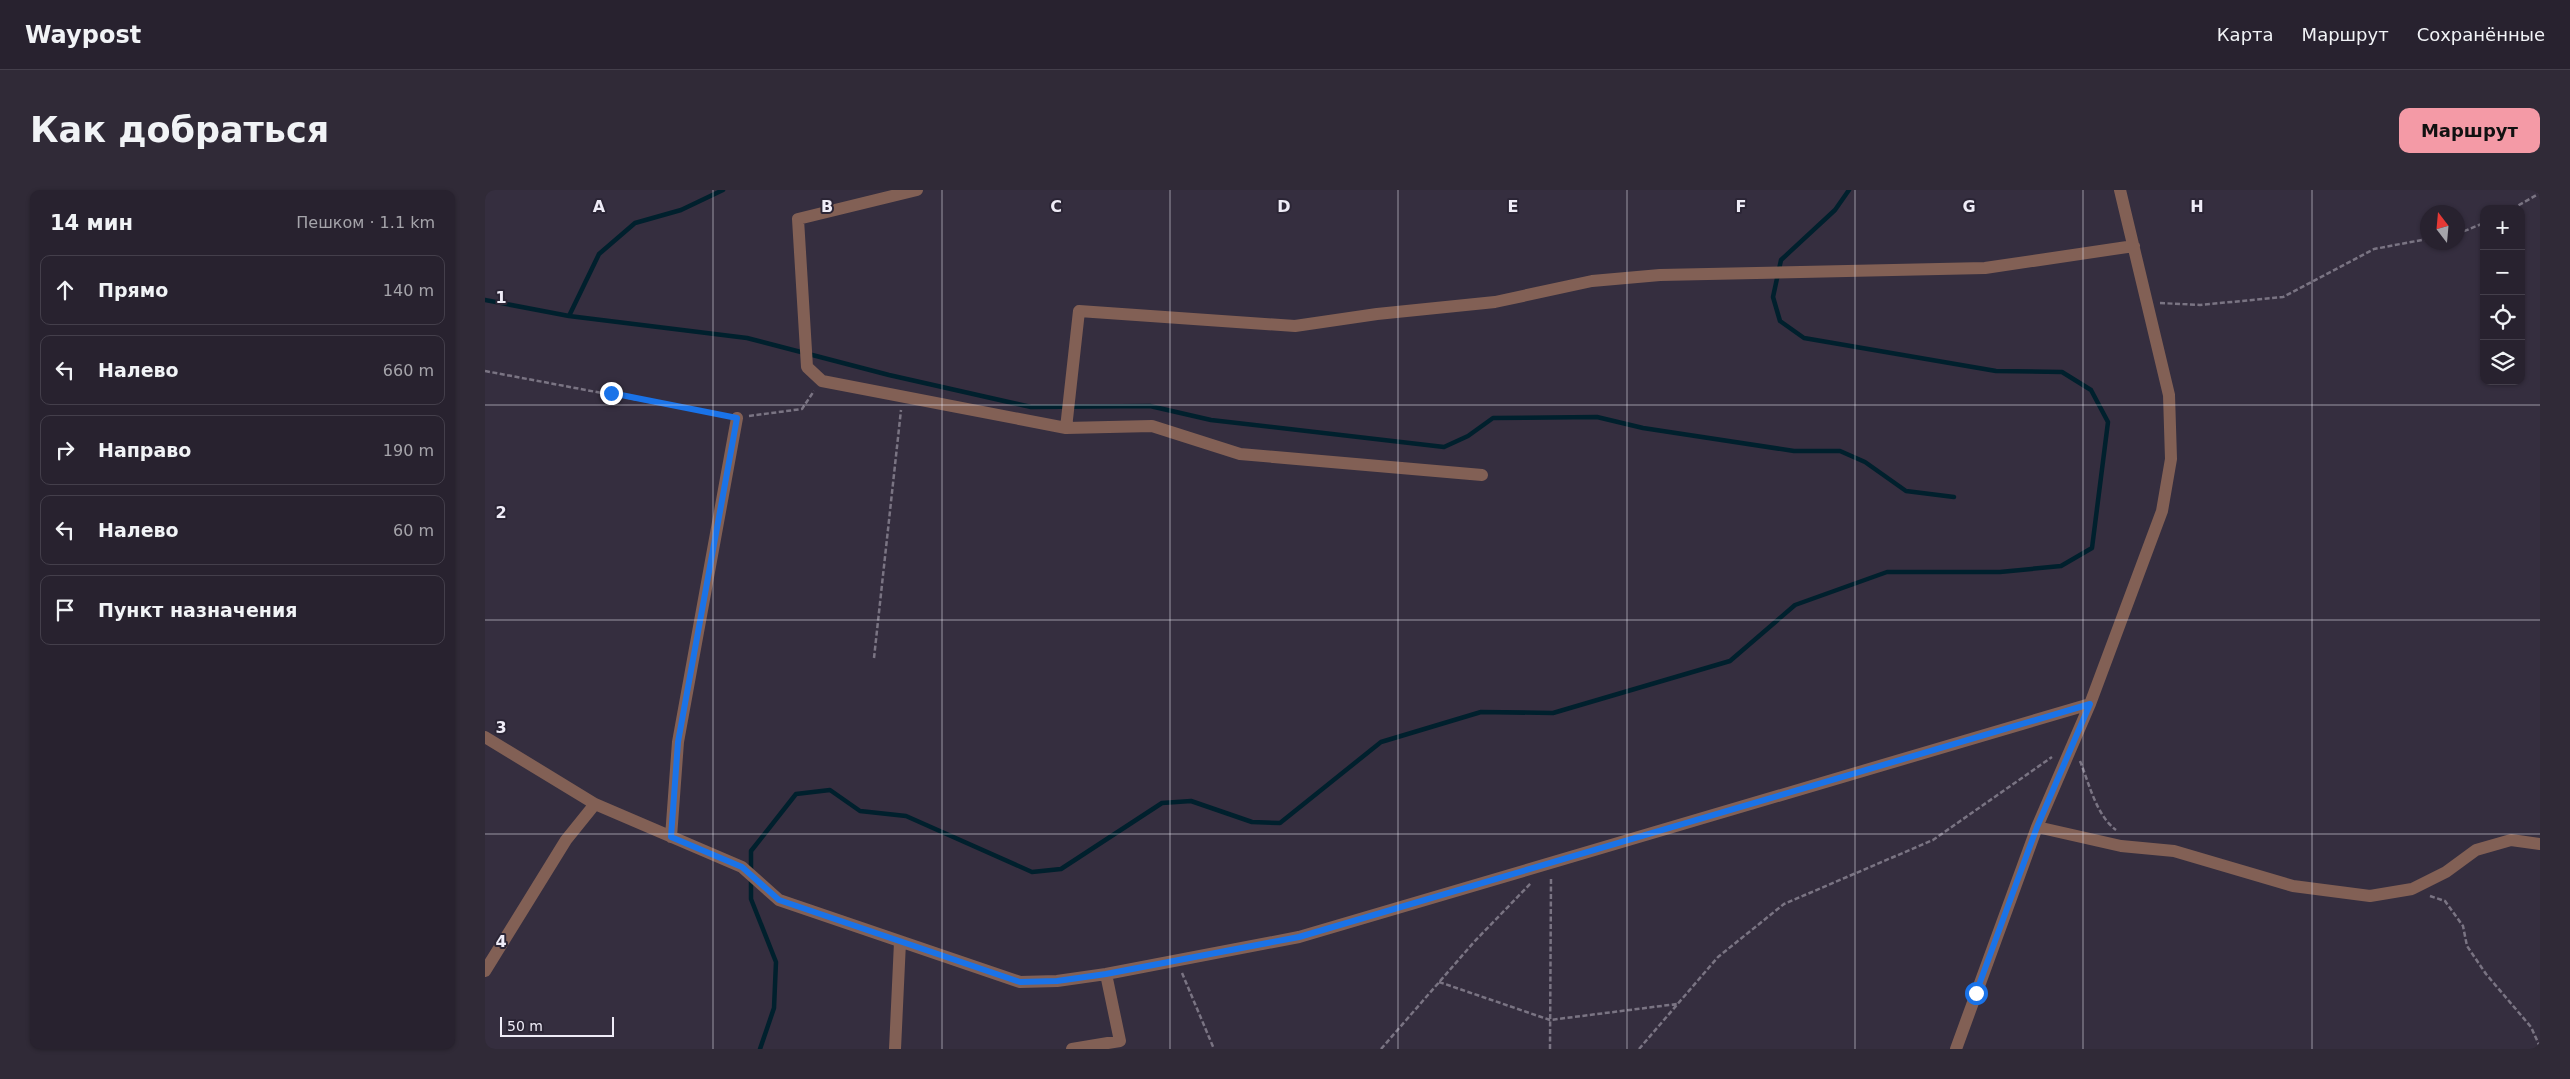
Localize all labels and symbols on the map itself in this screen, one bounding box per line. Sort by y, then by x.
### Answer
text: A [593,197,606,216]
text: B [821,197,833,216]
text: C [1050,197,1062,216]
text: D [1277,197,1291,216]
text: E [1508,197,1518,216]
text: F [1736,197,1746,216]
text: G [1962,197,1976,216]
text: H [2190,197,2204,216]
north arrow [2420,205,2465,250]
text: 1 [495,288,507,307]
route end [600,382,623,405]
text: 2 [495,503,507,522]
text: 3 [495,718,507,737]
text: 4 [495,932,507,951]
route start [1965,982,1988,1005]
scale bar [500,1014,614,1037]

